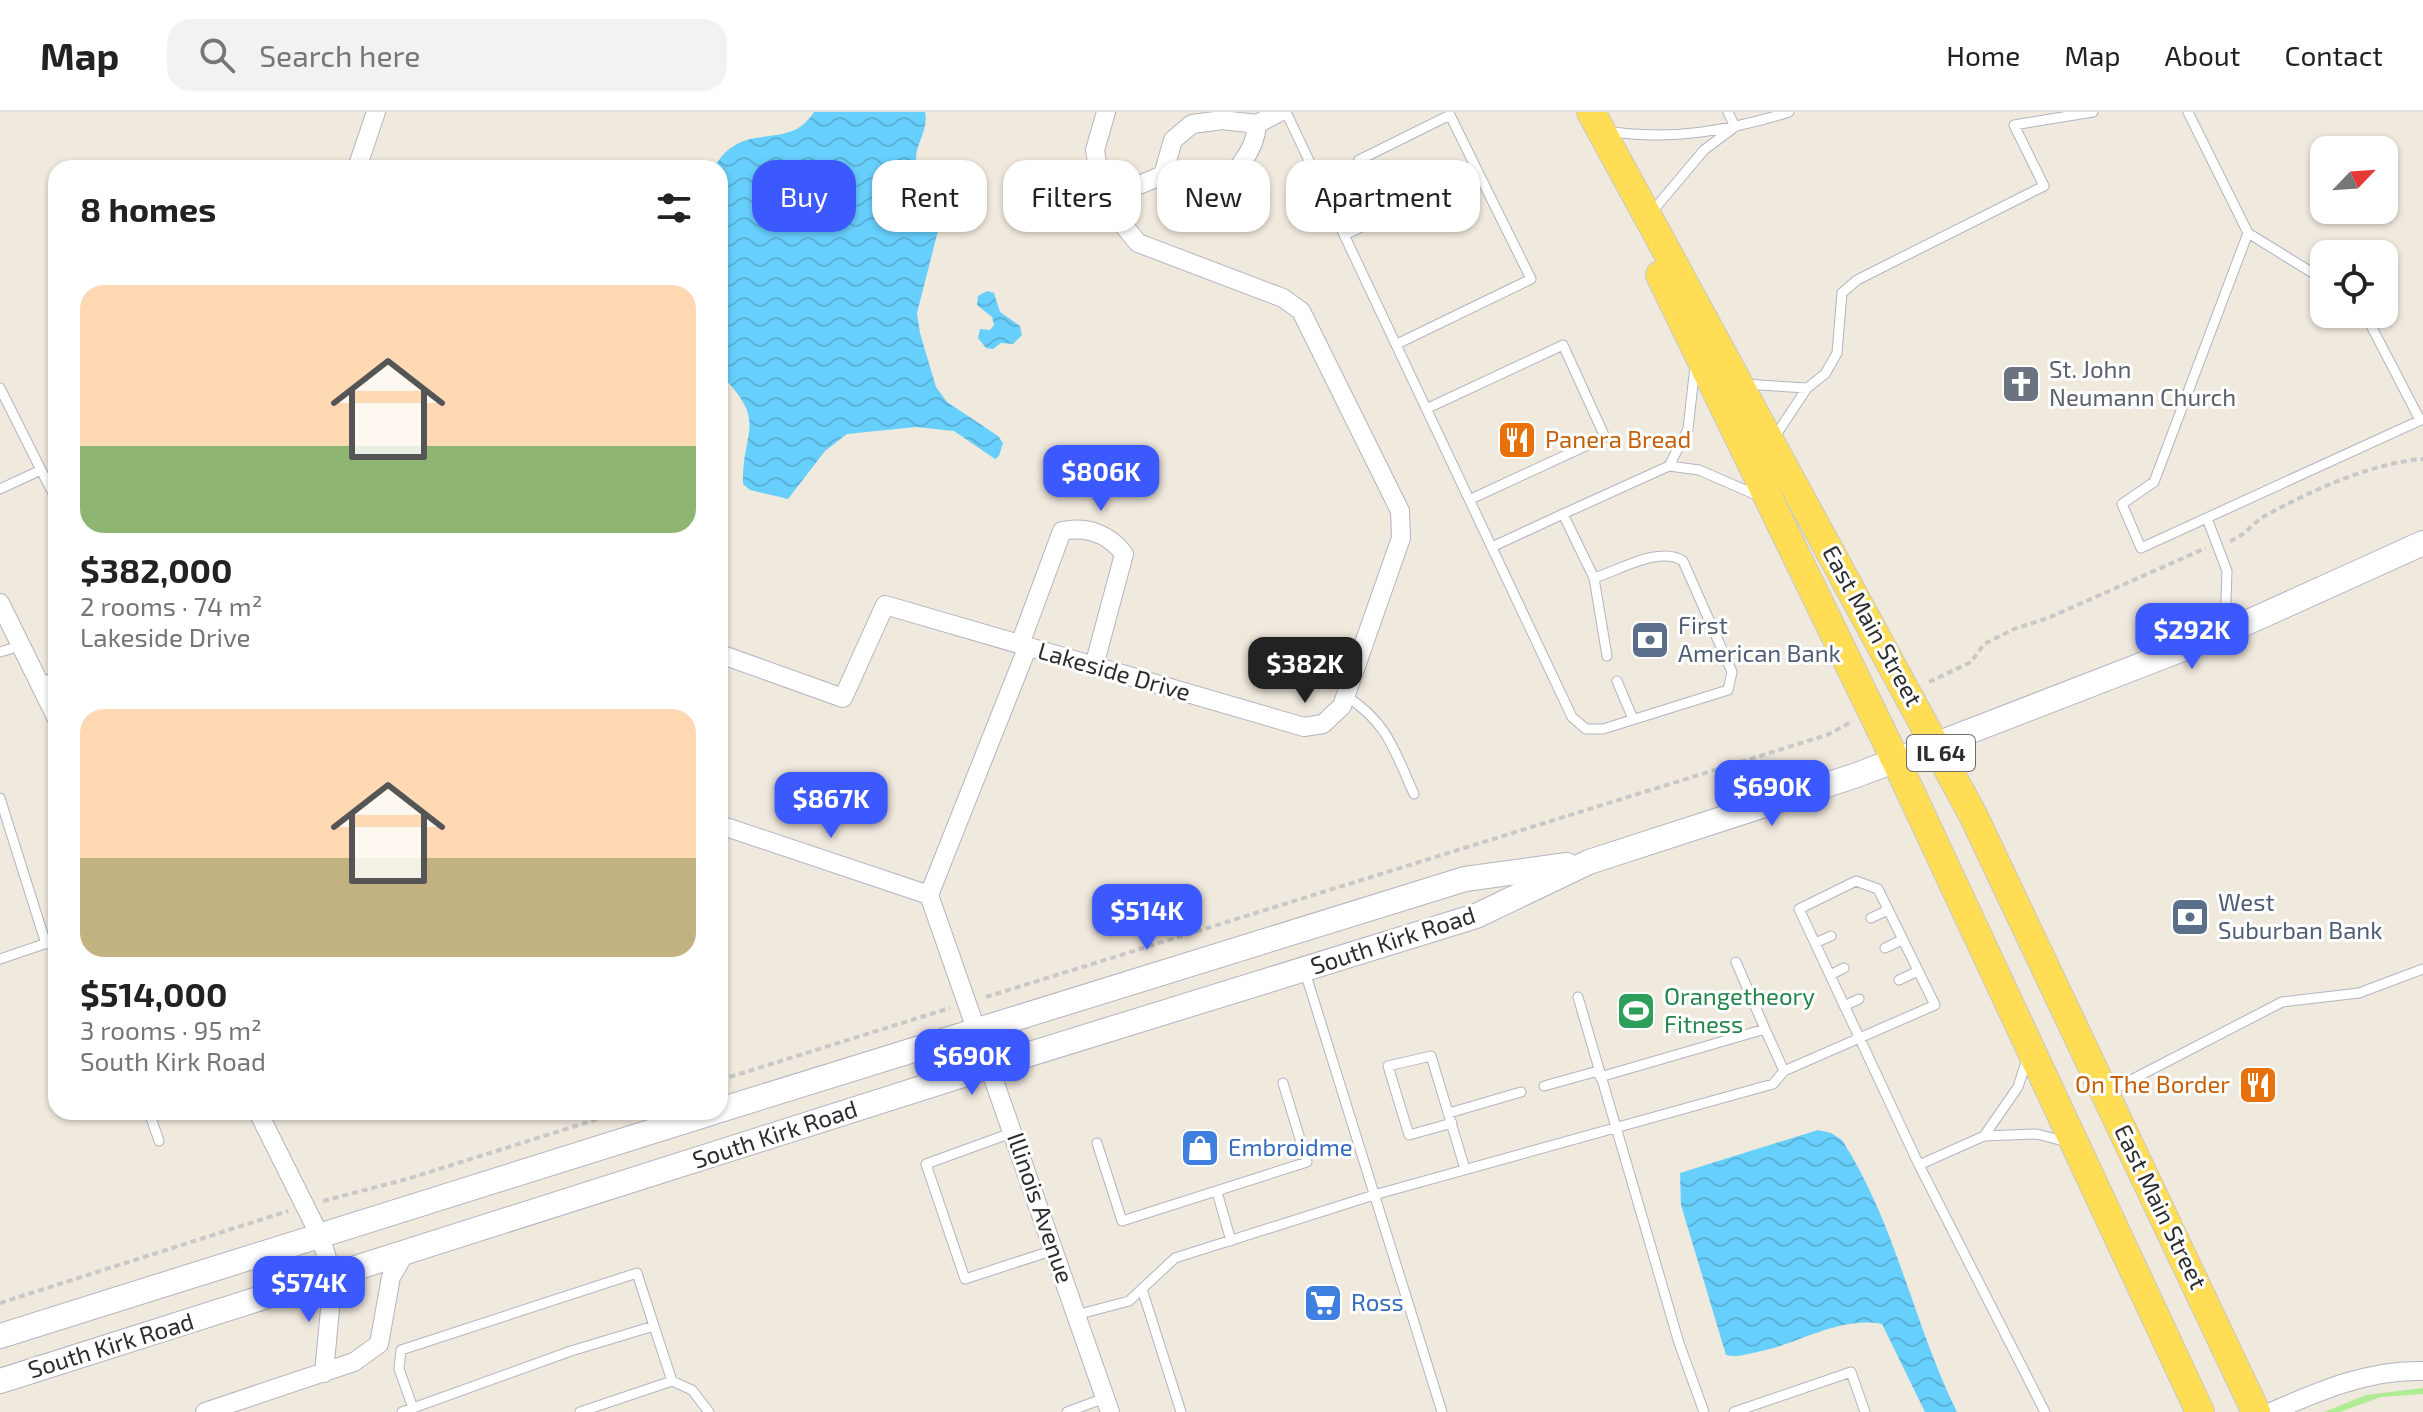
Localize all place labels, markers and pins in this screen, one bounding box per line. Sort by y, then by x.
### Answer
place label: St. John Neumann Church [2049,354,2236,411]
church icon: St. John Neumann Church [2000,363,2042,405]
restaurant icon: Panera Bread [1496,419,1538,461]
place label: Panera Bread [1545,424,1691,453]
pin: $806K [1045,445,1157,513]
pin: $292K [2136,603,2248,671]
place label: First American Bank [1678,610,1841,667]
bank icon: First American Bank [1629,619,1671,661]
pin: $382K [1249,637,1361,705]
pin: $690K [1716,760,1828,828]
pin: $867K [775,772,887,840]
pin: $514K [1091,884,1203,952]
place label: West Suburban Bank [2218,887,2383,944]
bank icon: West Suburban Bank [2169,896,2211,938]
place label: Orangetheory Fitness [1664,981,1815,1038]
sports icon: Orangetheory Fitness [1615,990,1657,1032]
pin: $690K [916,1029,1028,1097]
restaurant icon: On The Border [2237,1064,2279,1106]
place label: On The Border [2075,1069,2230,1098]
shop icon: Embroidme [1179,1127,1221,1169]
place label: Embroidme [1228,1132,1353,1161]
pin: $574K [253,1256,365,1324]
supermarket icon: Ross [1302,1282,1344,1324]
place label: Ross [1351,1287,1404,1316]

